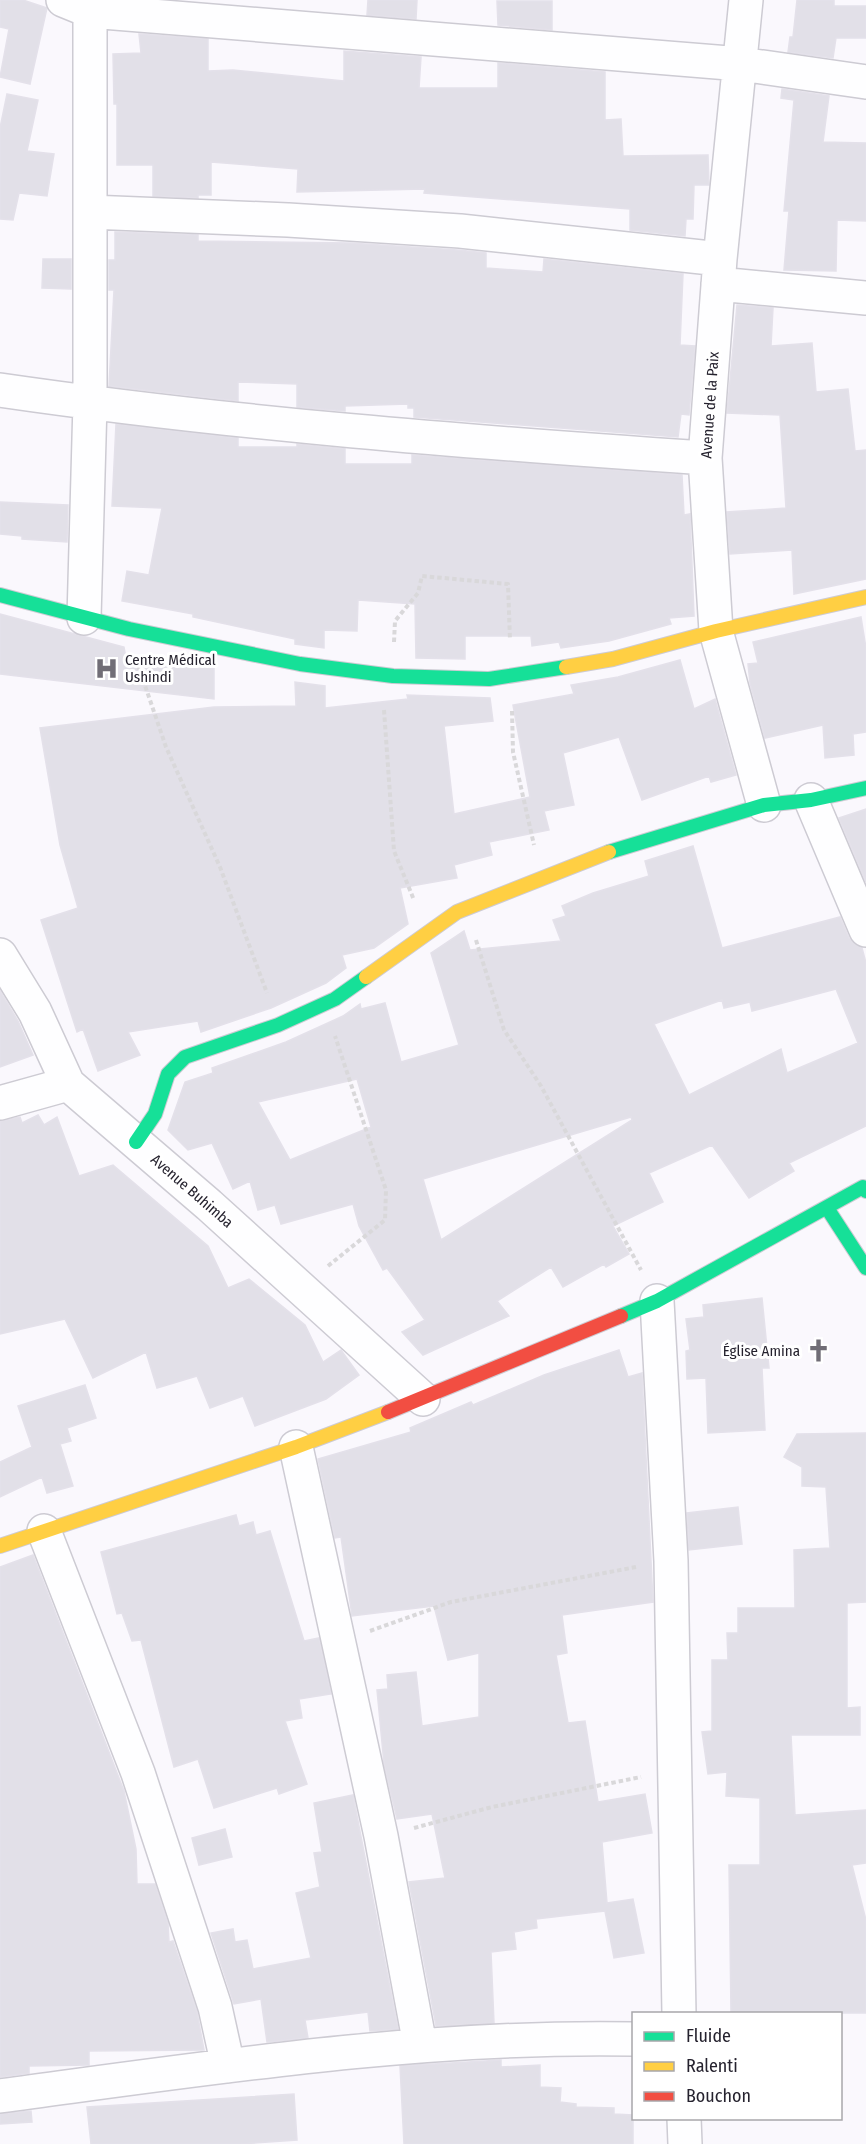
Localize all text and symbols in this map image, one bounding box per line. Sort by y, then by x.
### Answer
street label: Avenue de la Paix [697,351,723,459]
place label: Centre Médical Ushindi [125,651,216,686]
hospital icon: Centre Médical Ushindi [94,656,120,682]
street label: Avenue Buhimba [147,1150,237,1232]
church icon: Église Amina [805,1338,831,1364]
place label: Église Amina [723,1342,800,1360]
legend [632,2012,842,2120]
text: Fluide [686,2025,731,2047]
text: Ralenti [686,2055,738,2077]
text: Bouchon [686,2085,751,2107]

